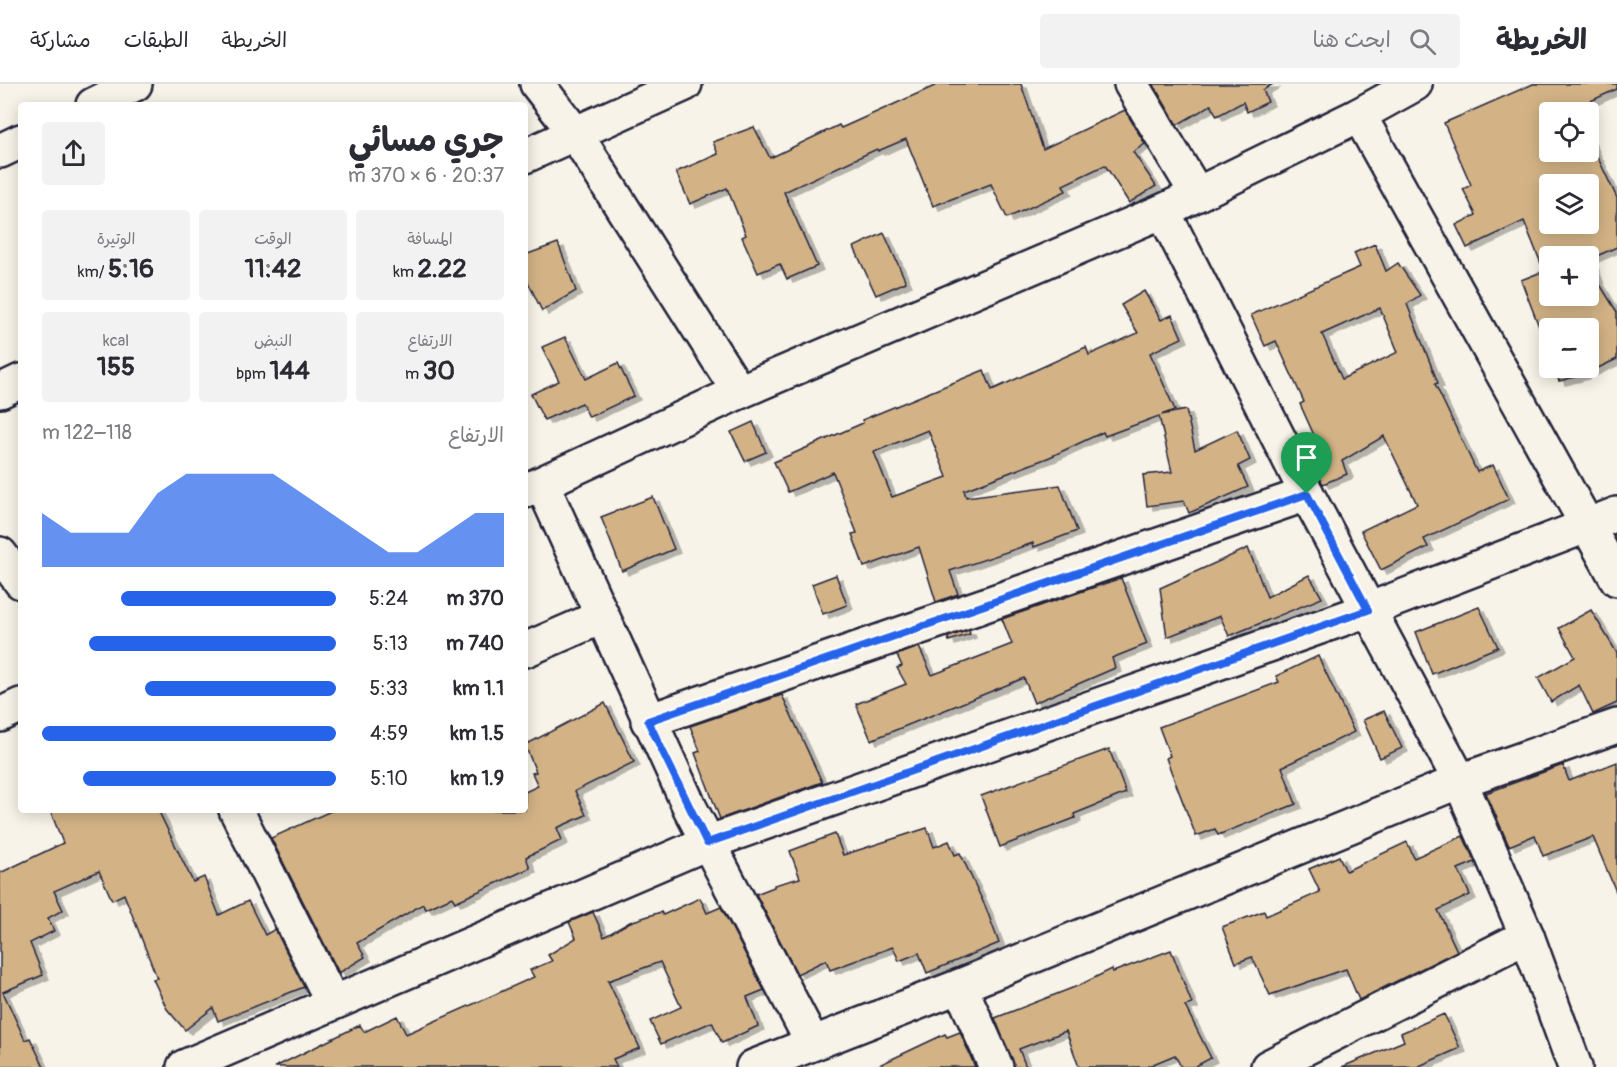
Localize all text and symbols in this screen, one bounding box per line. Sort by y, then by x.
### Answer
search box [1040,14,1460,68]
text: الخريطة [1496,23,1587,58]
icon: search [1406,25,1439,58]
text: ابحث هنا [1313,26,1391,54]
text: مشاركة [30,27,91,54]
text: الطبقات [124,27,189,54]
text: الخريطة [222,27,287,54]
map controls [1539,102,1599,378]
button: locate [1539,102,1599,162]
text: جري مسائي [349,120,504,161]
button: share [42,122,105,185]
text: 20:37 · 6 × 370 m [348,163,504,188]
button: layers [1539,174,1599,234]
text: الوتيرة [97,229,135,249]
text: الوقت [254,229,292,249]
text: المسافة [407,229,453,249]
button: + [1539,246,1599,306]
text: 5:16 [108,253,154,285]
text: 11:42 [245,253,301,285]
text: 2.22 [418,253,467,285]
text: /km [78,262,108,282]
text: km [393,262,418,282]
button: − [1539,318,1599,378]
text: kcal [103,331,129,351]
text: النبض [254,331,292,351]
text: الارتفاع [408,331,452,351]
text: 155 [97,351,135,383]
text: 144 [269,355,310,387]
text: 30 [423,355,455,387]
text: bpm [236,364,269,384]
text: m [405,364,423,384]
text: 118–122 m [42,420,132,445]
text: الارتفاع [448,423,504,448]
pin [1281,432,1332,494]
icon: arrive [1290,441,1323,474]
text: 5:24 [369,586,408,611]
text: 370 m [446,586,504,611]
text: 5:13 [373,631,408,656]
text: 740 m [446,631,504,656]
text: 5:33 [370,676,408,701]
text: 1.1 km [454,676,504,701]
text: 4:59 [370,721,408,746]
text: 1.5 km [451,721,504,746]
text: 5:10 [370,766,408,791]
text: 1.9 km [451,766,504,791]

